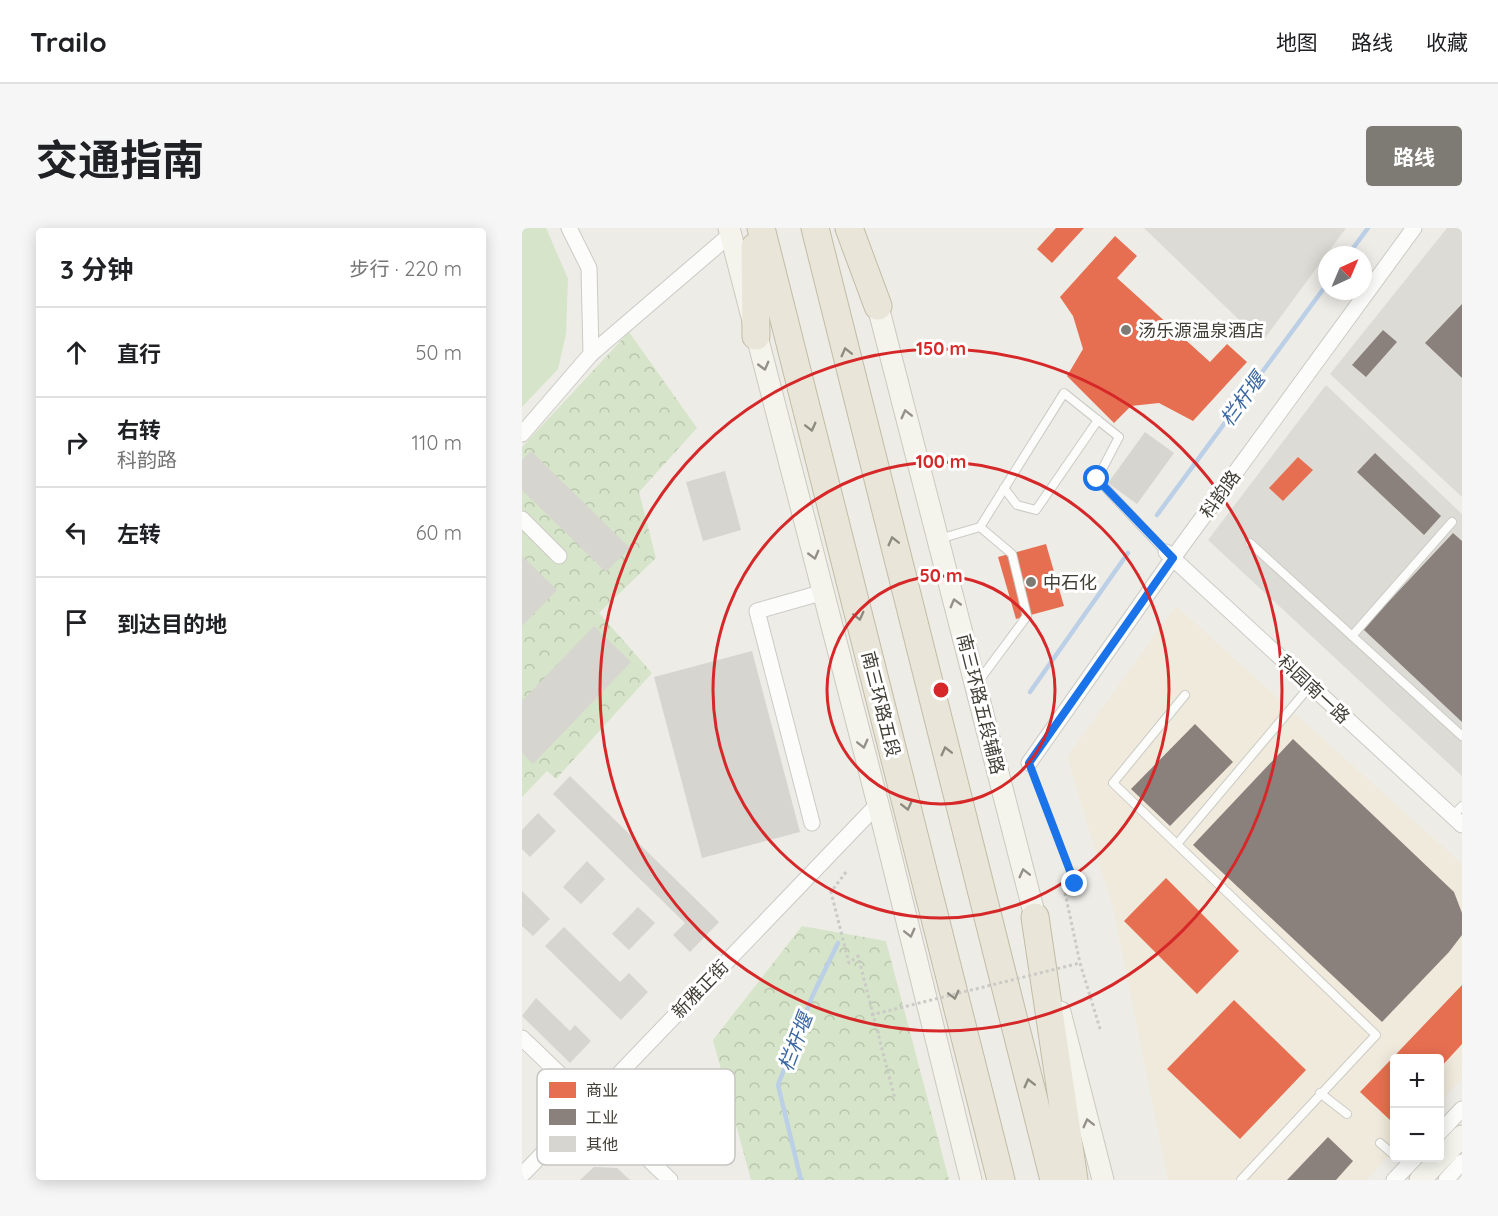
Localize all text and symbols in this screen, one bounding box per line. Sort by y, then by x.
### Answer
text: Trailo [30,24,107,59]
text: 地图 [1276,29,1318,55]
text: 路线 [1351,29,1393,55]
text: 收藏 [1426,29,1468,55]
button: 路线 [1366,126,1462,186]
text: 交通指南 [36,133,204,186]
north arrow [1318,246,1372,300]
text: 3 分钟 [60,253,133,286]
text: 步行 · 220 m [349,256,462,281]
place label: 汤乐源温泉酒店 [1138,319,1264,342]
marker: 汤乐源温泉酒店 [1119,323,1133,337]
icon: ahead [60,336,93,369]
text: 150 m [916,337,966,360]
text: 直行 [117,340,161,368]
text: 50 m [416,340,462,365]
one-way arrow [840,347,853,357]
one-way arrow [757,361,770,371]
water label: 栏杆堰 [1214,365,1272,431]
one-way arrow [900,410,913,420]
text: 右转 [117,416,161,444]
one-way arrow [804,422,817,432]
icon: right [60,426,93,459]
text: 110 m [412,430,462,455]
text: 科韵路 [117,447,177,472]
text: 100 m [916,450,966,473]
route start [1083,465,1109,491]
street label: 科韵路 [1195,465,1245,523]
icon: left [60,516,93,549]
text: 左转 [117,520,161,548]
text: 60 m [416,520,462,545]
one-way arrow [888,536,901,546]
one-way arrow [807,549,819,560]
text: 50 m [919,564,963,587]
place label: 中石化 [1043,571,1097,594]
marker: 中石化 [1024,575,1038,589]
one-way arrow [949,598,962,608]
icon: arrive [60,606,93,639]
text: 到达目的地 [117,610,227,638]
one-way arrow [852,611,864,621]
street label: 南三环路五段辅路 [952,631,1010,777]
street label: 南三环路五段 [857,649,905,759]
street label: 科园南一路 [1273,650,1355,728]
centre of rings [931,680,951,700]
one-way arrow [855,738,868,748]
one-way arrow [940,746,953,756]
one-way arrow [899,800,912,810]
one-way arrow [1019,869,1032,879]
route end [1061,870,1087,896]
one-way arrow [902,928,915,938]
street label: 新雅正街 [667,955,733,1023]
one-way arrow [947,989,960,999]
water label: 栏杆堰 [773,1007,818,1074]
map controls [1390,1054,1444,1162]
button: + [1390,1054,1444,1108]
legend [537,1069,735,1165]
one-way arrow [1024,1078,1037,1088]
text: 商业 [586,1080,618,1100]
text: 工业 [586,1107,618,1127]
button: − [1390,1108,1444,1162]
one-way arrow [1083,1118,1096,1128]
text: 其他 [586,1134,618,1154]

